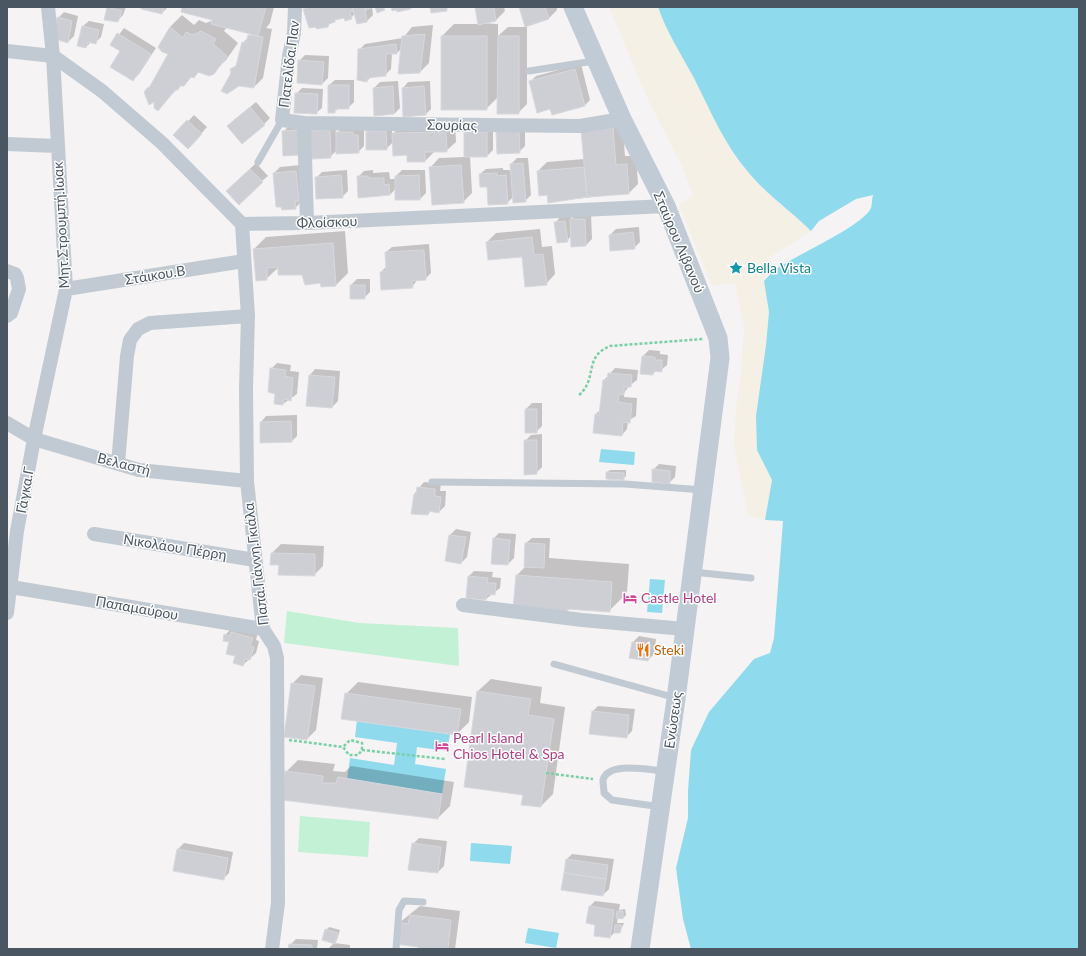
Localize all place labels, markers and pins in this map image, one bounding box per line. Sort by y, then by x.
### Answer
place label: Bella Vista [747,259,811,276]
place icon: Bella Vista [728,260,744,276]
place label: Castle Hotel [641,589,717,606]
hotel icon: Castle Hotel [622,590,638,606]
place label: Steki [654,641,684,658]
restaurant icon: Steki [635,642,651,658]
place label: Pearl Island Chios Hotel & Spa [453,729,564,762]
hotel icon: Pearl Island Chios Hotel & Spa [434,738,450,754]

